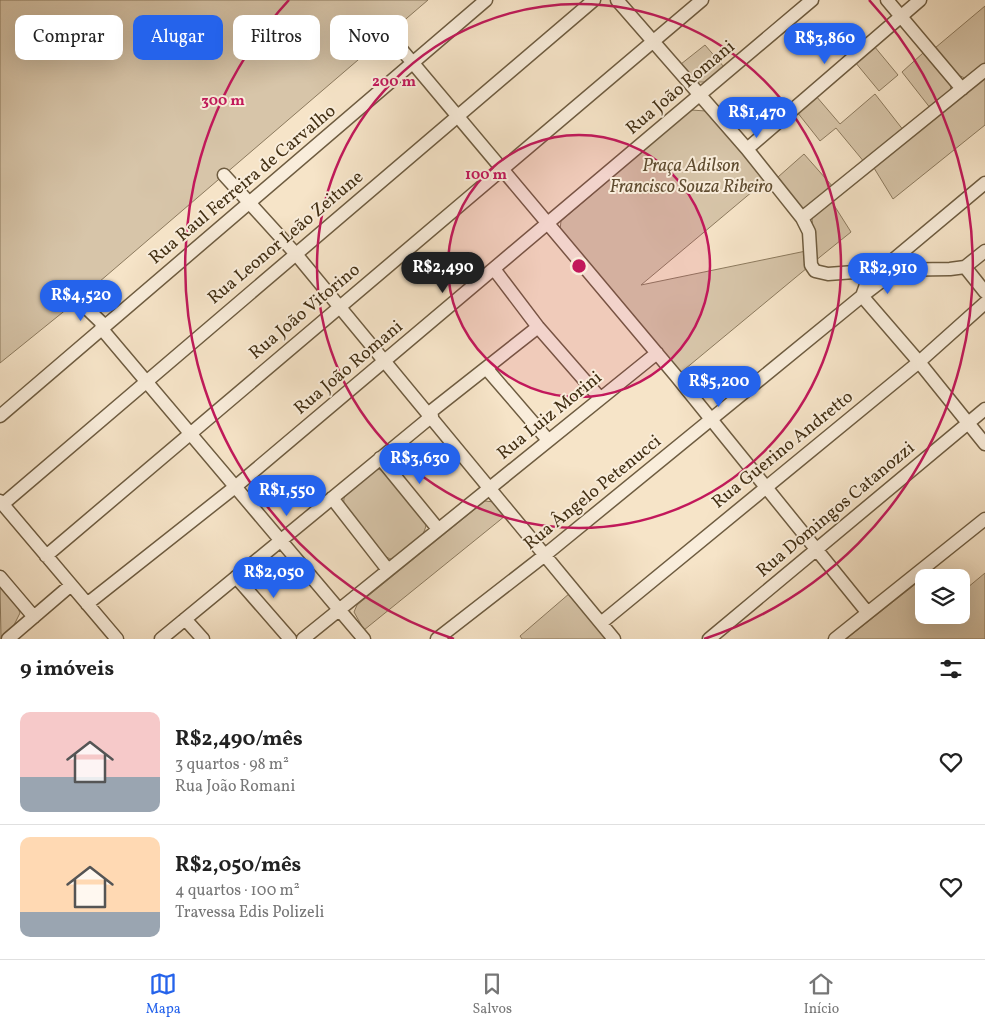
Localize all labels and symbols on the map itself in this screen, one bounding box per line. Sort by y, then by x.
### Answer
pin: R$3,860 [779,22,871,65]
street label: Rua João Romani [621,35,741,141]
text: 200 m [372,72,416,93]
text: 300 m [201,91,245,112]
pin: R$1,470 [711,96,803,139]
street label: Rua Raul Ferreira de Carvalho [144,99,342,271]
park label: Praça Adilson Francisco Souza Ribeiro [609,154,773,200]
street label: Rua Leonor Leão Zeitune [203,165,369,311]
text: 100 m [465,165,508,186]
pin: R$2,490 [397,252,489,294]
pin: R$2,910 [842,252,934,295]
centre of rings [570,257,588,275]
street label: Rua João Vitorino [244,258,366,366]
pin: R$4,520 [35,280,127,322]
street label: Rua João Romani [289,315,409,421]
street label: Rua Luiz Morini [492,366,608,466]
pin: R$5,200 [673,366,765,408]
street label: Rua Guerino Andretto [707,385,859,515]
street label: Rua Ângelo Petenucci [519,430,667,556]
street label: Rua Domingos Catanozzi [752,436,920,584]
pin: R$3,630 [374,442,466,485]
pin: R$1,550 [241,474,333,517]
pin: R$2,050 [228,556,320,599]

